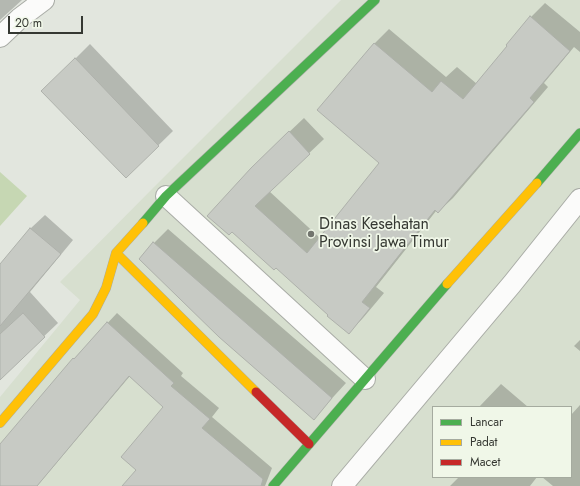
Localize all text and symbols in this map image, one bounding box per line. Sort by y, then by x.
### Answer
scale bar [10,8,85,34]
text: 20 m [15,14,42,32]
place label: Dinas Kesehatan Provinsi Jawa Timur [319,215,449,253]
marker: Dinas Kesehatan Provinsi Jawa Timur [306,229,316,239]
legend [432,406,572,478]
text: Lancar [470,413,503,431]
text: Padat [470,433,497,451]
text: Macet [470,453,500,471]

